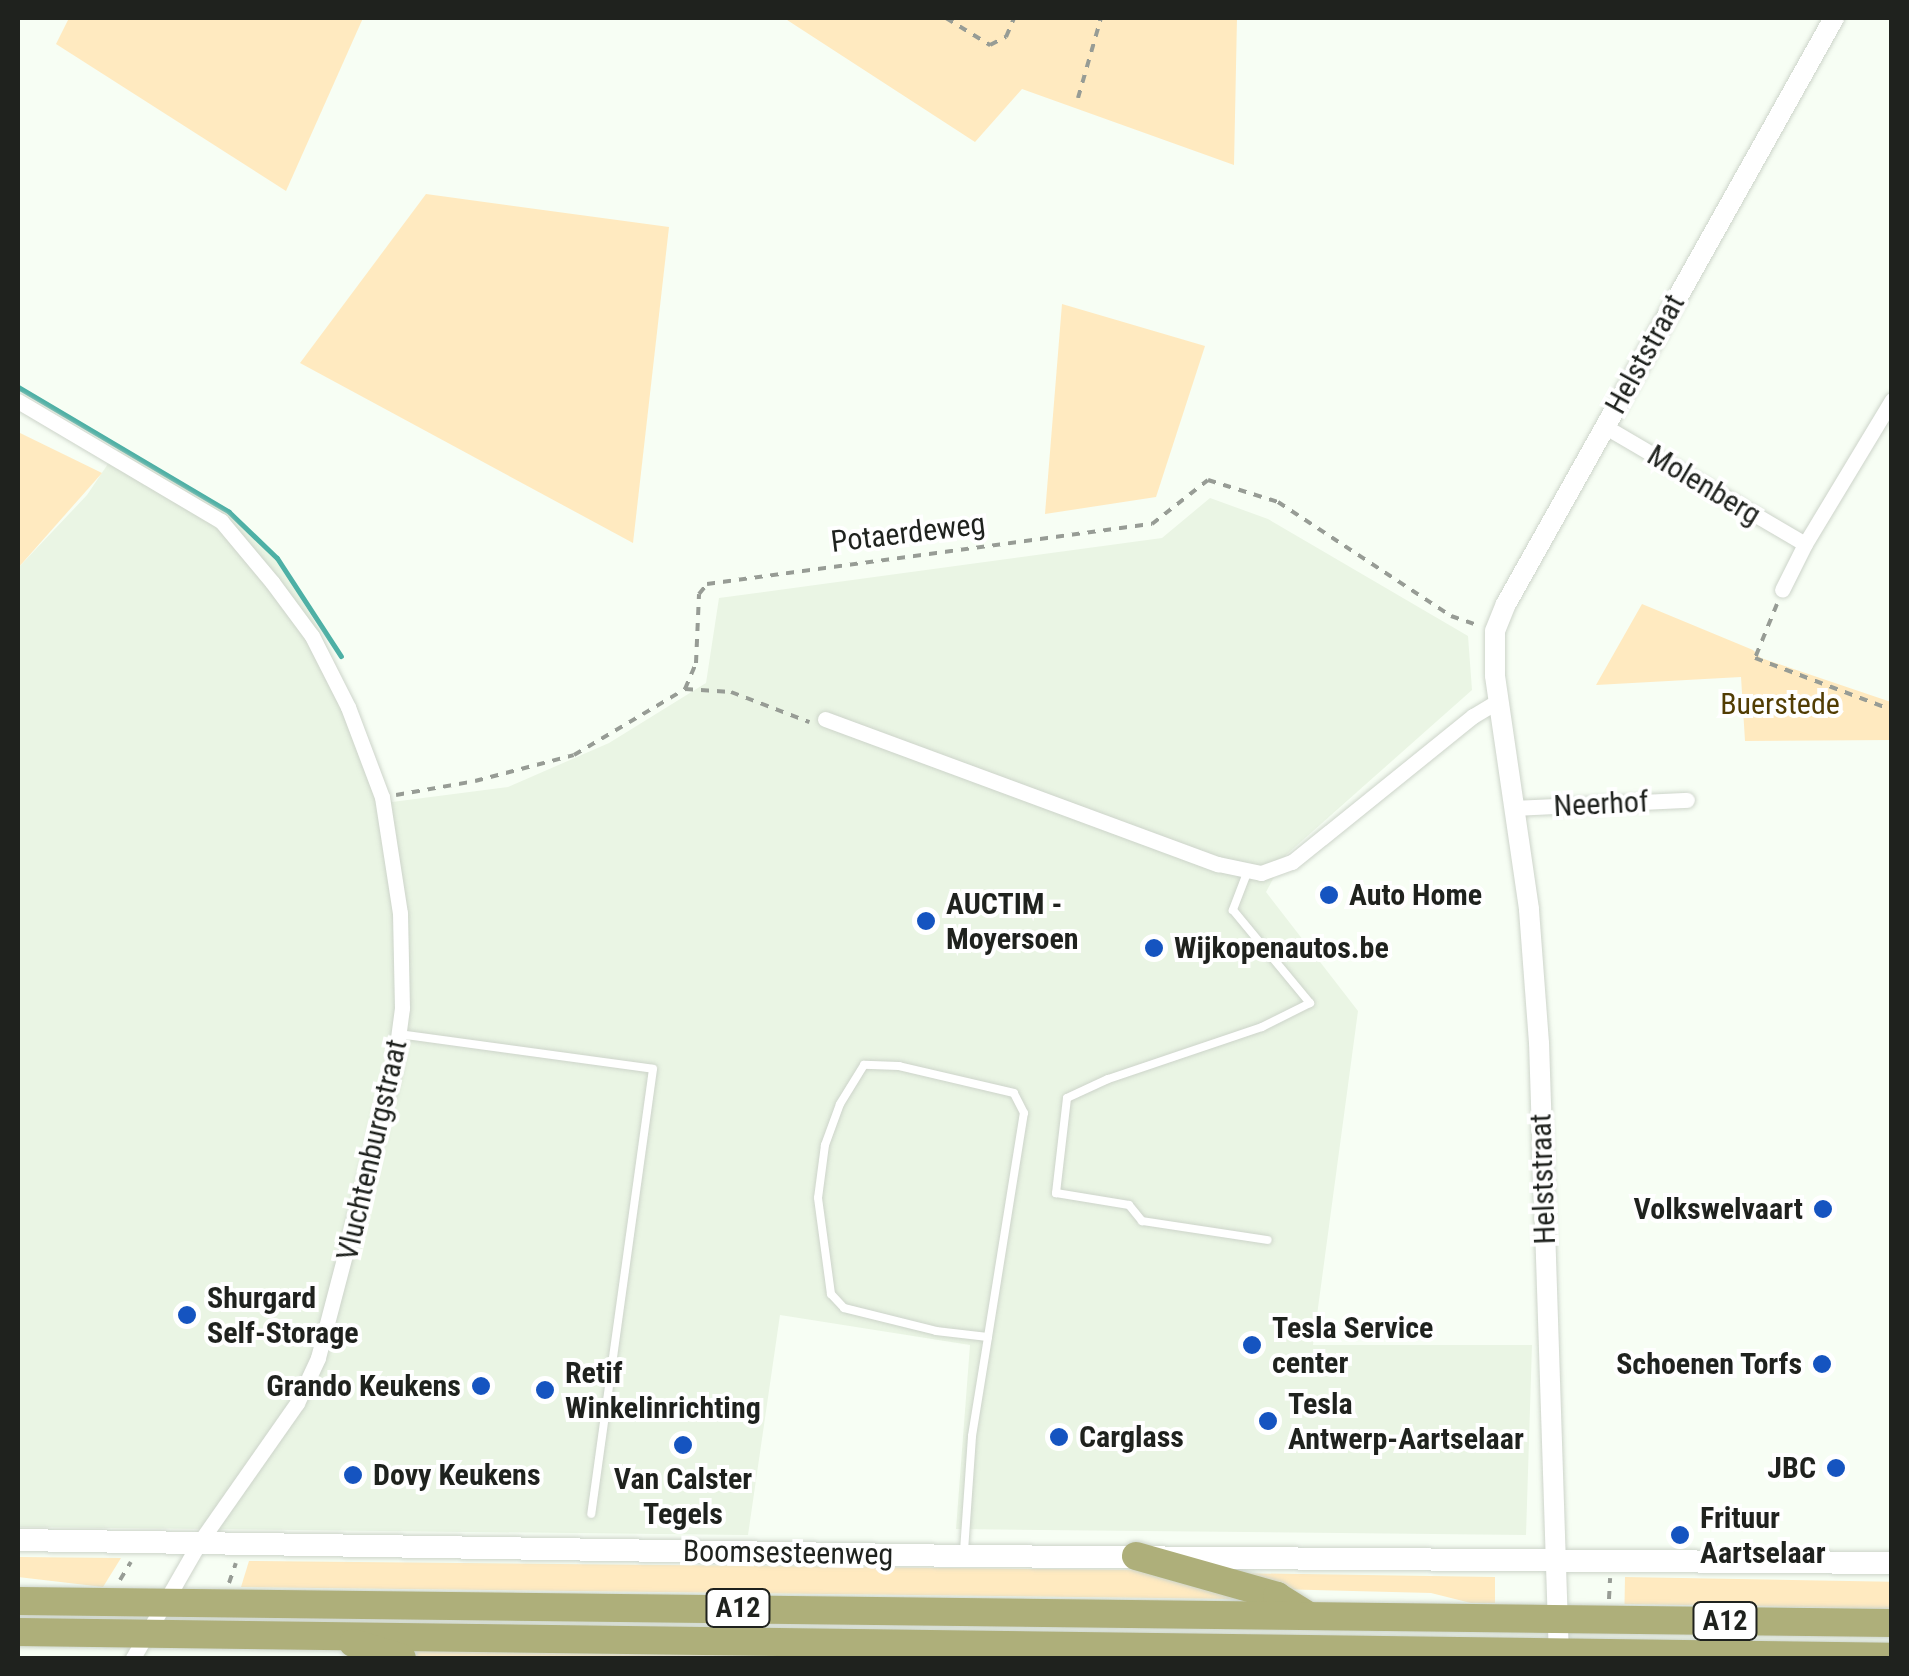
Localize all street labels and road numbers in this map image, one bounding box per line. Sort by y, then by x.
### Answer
street label: Helststraat [1598,288,1692,420]
street label: Molenberg [1641,437,1767,533]
street label: Potaerdeweg [829,506,987,560]
street label: Neerhof [1553,784,1649,824]
street label: Vluchtenburgstraat [329,1036,415,1264]
street label: Helststraat [1523,1113,1563,1245]
street label: Boomsesteenweg [683,1533,893,1573]
road number: A12 [703,1585,773,1631]
road number: A12 [1690,1598,1760,1644]

